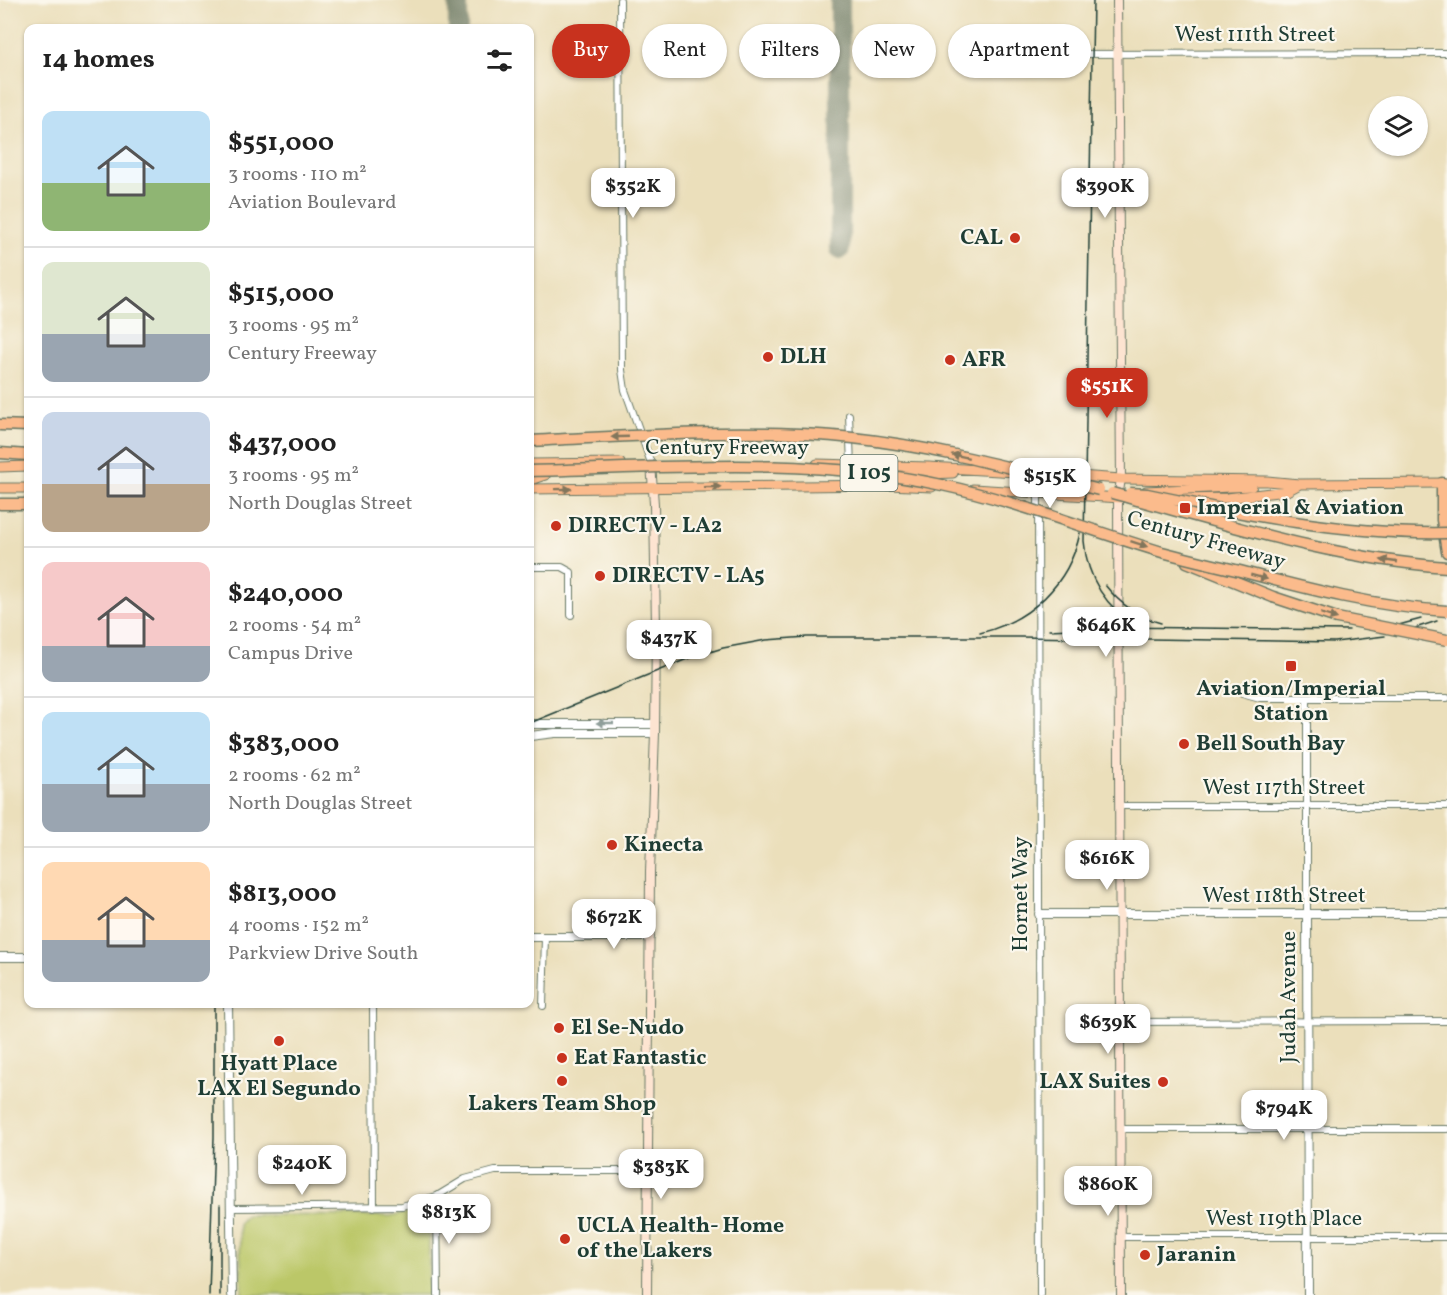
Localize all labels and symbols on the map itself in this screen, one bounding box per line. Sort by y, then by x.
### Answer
street label: West 111th Street [1175,20,1336,51]
pin: $352K [591,168,675,219]
pin: $390K [1063,168,1147,219]
place label: CAL [960,223,1003,254]
marker: CAL [1008,231,1022,245]
place label: DLH [780,342,827,373]
place label: AFR [962,345,1007,376]
marker: DLH [761,350,775,364]
marker: AFR [943,353,957,367]
pin: $551K [1065,368,1149,419]
one-way arrow [611,432,630,442]
street label: Century Freeway [645,433,809,464]
one-way arrow [951,451,970,460]
road number: I 105 [840,455,898,491]
pin: $515K [1008,458,1092,509]
one-way arrow [703,482,722,492]
one-way arrow [553,484,572,494]
place label: Imperial & Aviation [1197,493,1404,524]
marker: Imperial & Aviation [1178,501,1192,515]
street label: Century Freeway [1123,504,1289,578]
place label: DIRECTV - LA2 [568,511,722,542]
marker: DIRECTV - LA2 [549,519,563,533]
one-way arrow [1130,540,1148,549]
one-way arrow [1379,556,1398,565]
place label: DIRECTV - LA5 [612,561,765,592]
marker: DIRECTV - LA5 [593,569,607,583]
one-way arrow [1250,572,1268,582]
pin: $646K [1064,607,1148,658]
one-way arrow [1320,611,1338,621]
pin: $437K [627,620,711,671]
marker: Aviation/Imperial Station [1284,659,1298,673]
place label: Aviation/Imperial Station [1196,674,1386,730]
one-way arrow [596,718,615,728]
place label: Bell South Bay [1196,729,1346,760]
marker: Bell South Bay [1177,737,1191,751]
street label: West 117th Street [1203,773,1366,804]
place label: Kinecta [624,830,704,861]
street label: Hornet Way [1006,836,1037,952]
marker: Kinecta [605,838,619,852]
pin: $616K [1065,840,1149,891]
street label: West 118th Street [1202,881,1366,912]
pin: $672K [572,899,656,950]
street label: Judah Avenue [1274,931,1305,1063]
pin: $639K [1066,1004,1150,1055]
place label: El Se-Nudo [571,1013,684,1044]
marker: El Se-Nudo [552,1021,566,1035]
marker: Hyatt Place LAX El Segundo [272,1034,286,1048]
place label: Eat Fantastic [574,1043,706,1074]
place label: Hyatt Place LAX El Segundo [197,1049,361,1105]
marker: Eat Fantastic [555,1051,569,1065]
place label: LAX Suites [1039,1067,1151,1098]
marker: Lakers Team Shop [555,1074,569,1088]
marker: LAX Suites [1156,1075,1170,1089]
place label: Lakers Team Shop [468,1089,656,1120]
pin: $794K [1242,1090,1326,1141]
pin: $240K [260,1145,344,1196]
pin: $383K [619,1149,703,1200]
pin: $860K [1066,1166,1150,1217]
pin: $813K [407,1194,491,1245]
street label: West 119th Place [1206,1204,1362,1235]
place label: UCLA Health- Home of the Lakers [577,1211,784,1267]
marker: UCLA Health- Home of the Lakers [558,1232,572,1246]
place label: Jaranin [1156,1240,1236,1271]
marker: Jaranin [1138,1248,1152,1262]

